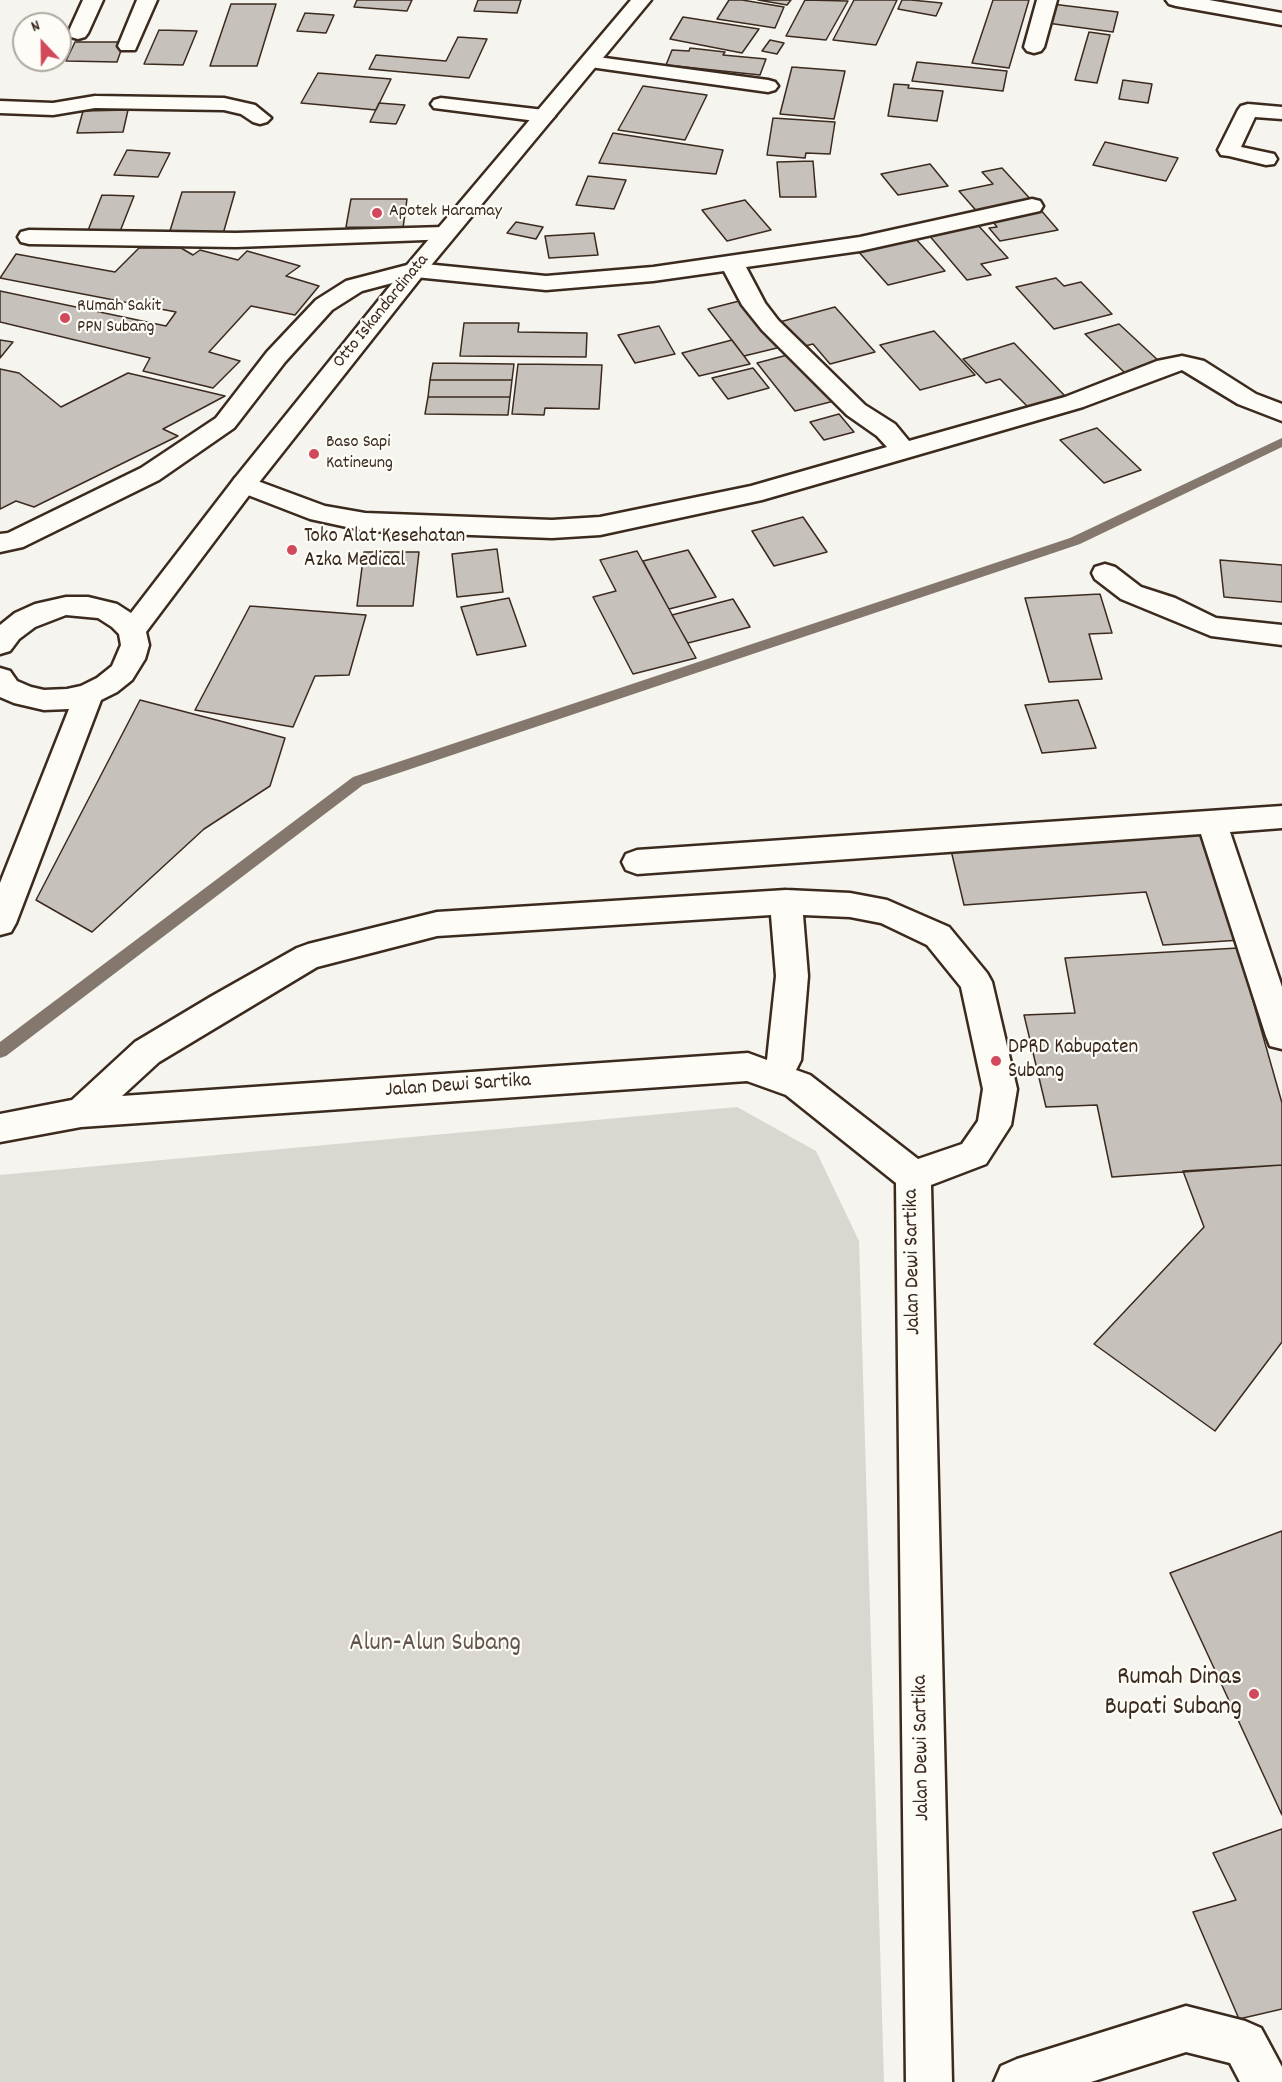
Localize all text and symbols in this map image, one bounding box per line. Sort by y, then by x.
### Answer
north arrow [12,12,72,72]
text: N [28,15,44,39]
place label: Apotek Haramay [389,202,502,224]
marker: Apotek Haramay [370,206,384,220]
street label: Otto Iskandardinata [329,251,435,373]
place label: RUmah Sakit PPN Subang [77,297,161,340]
marker: RUmah Sakit PPN Subang [58,311,72,325]
place label: Baso Sapi Katineung [326,433,393,476]
marker: Baso Sapi Katineung [307,447,321,461]
place label: Toko Alat Kesehatan Azka Medical [304,525,465,575]
marker: Toko Alat Kesehatan Azka Medical [285,543,299,557]
place label: DPRD Kabupaten Subang [1008,1036,1138,1086]
marker: DPRD Kabupaten Subang [989,1054,1003,1068]
street label: Jalan Dewi Sartika [384,1069,532,1105]
street label: Jalan Dewi Sartika [900,1189,928,1335]
park label: Alun-Alun Subang [349,1629,521,1661]
place label: Rumah Dinas Bupati Subang [1104,1663,1242,1724]
street label: Jalan Dewi Sartika [909,1675,937,1821]
marker: Rumah Dinas Bupati Subang [1247,1687,1261,1701]

